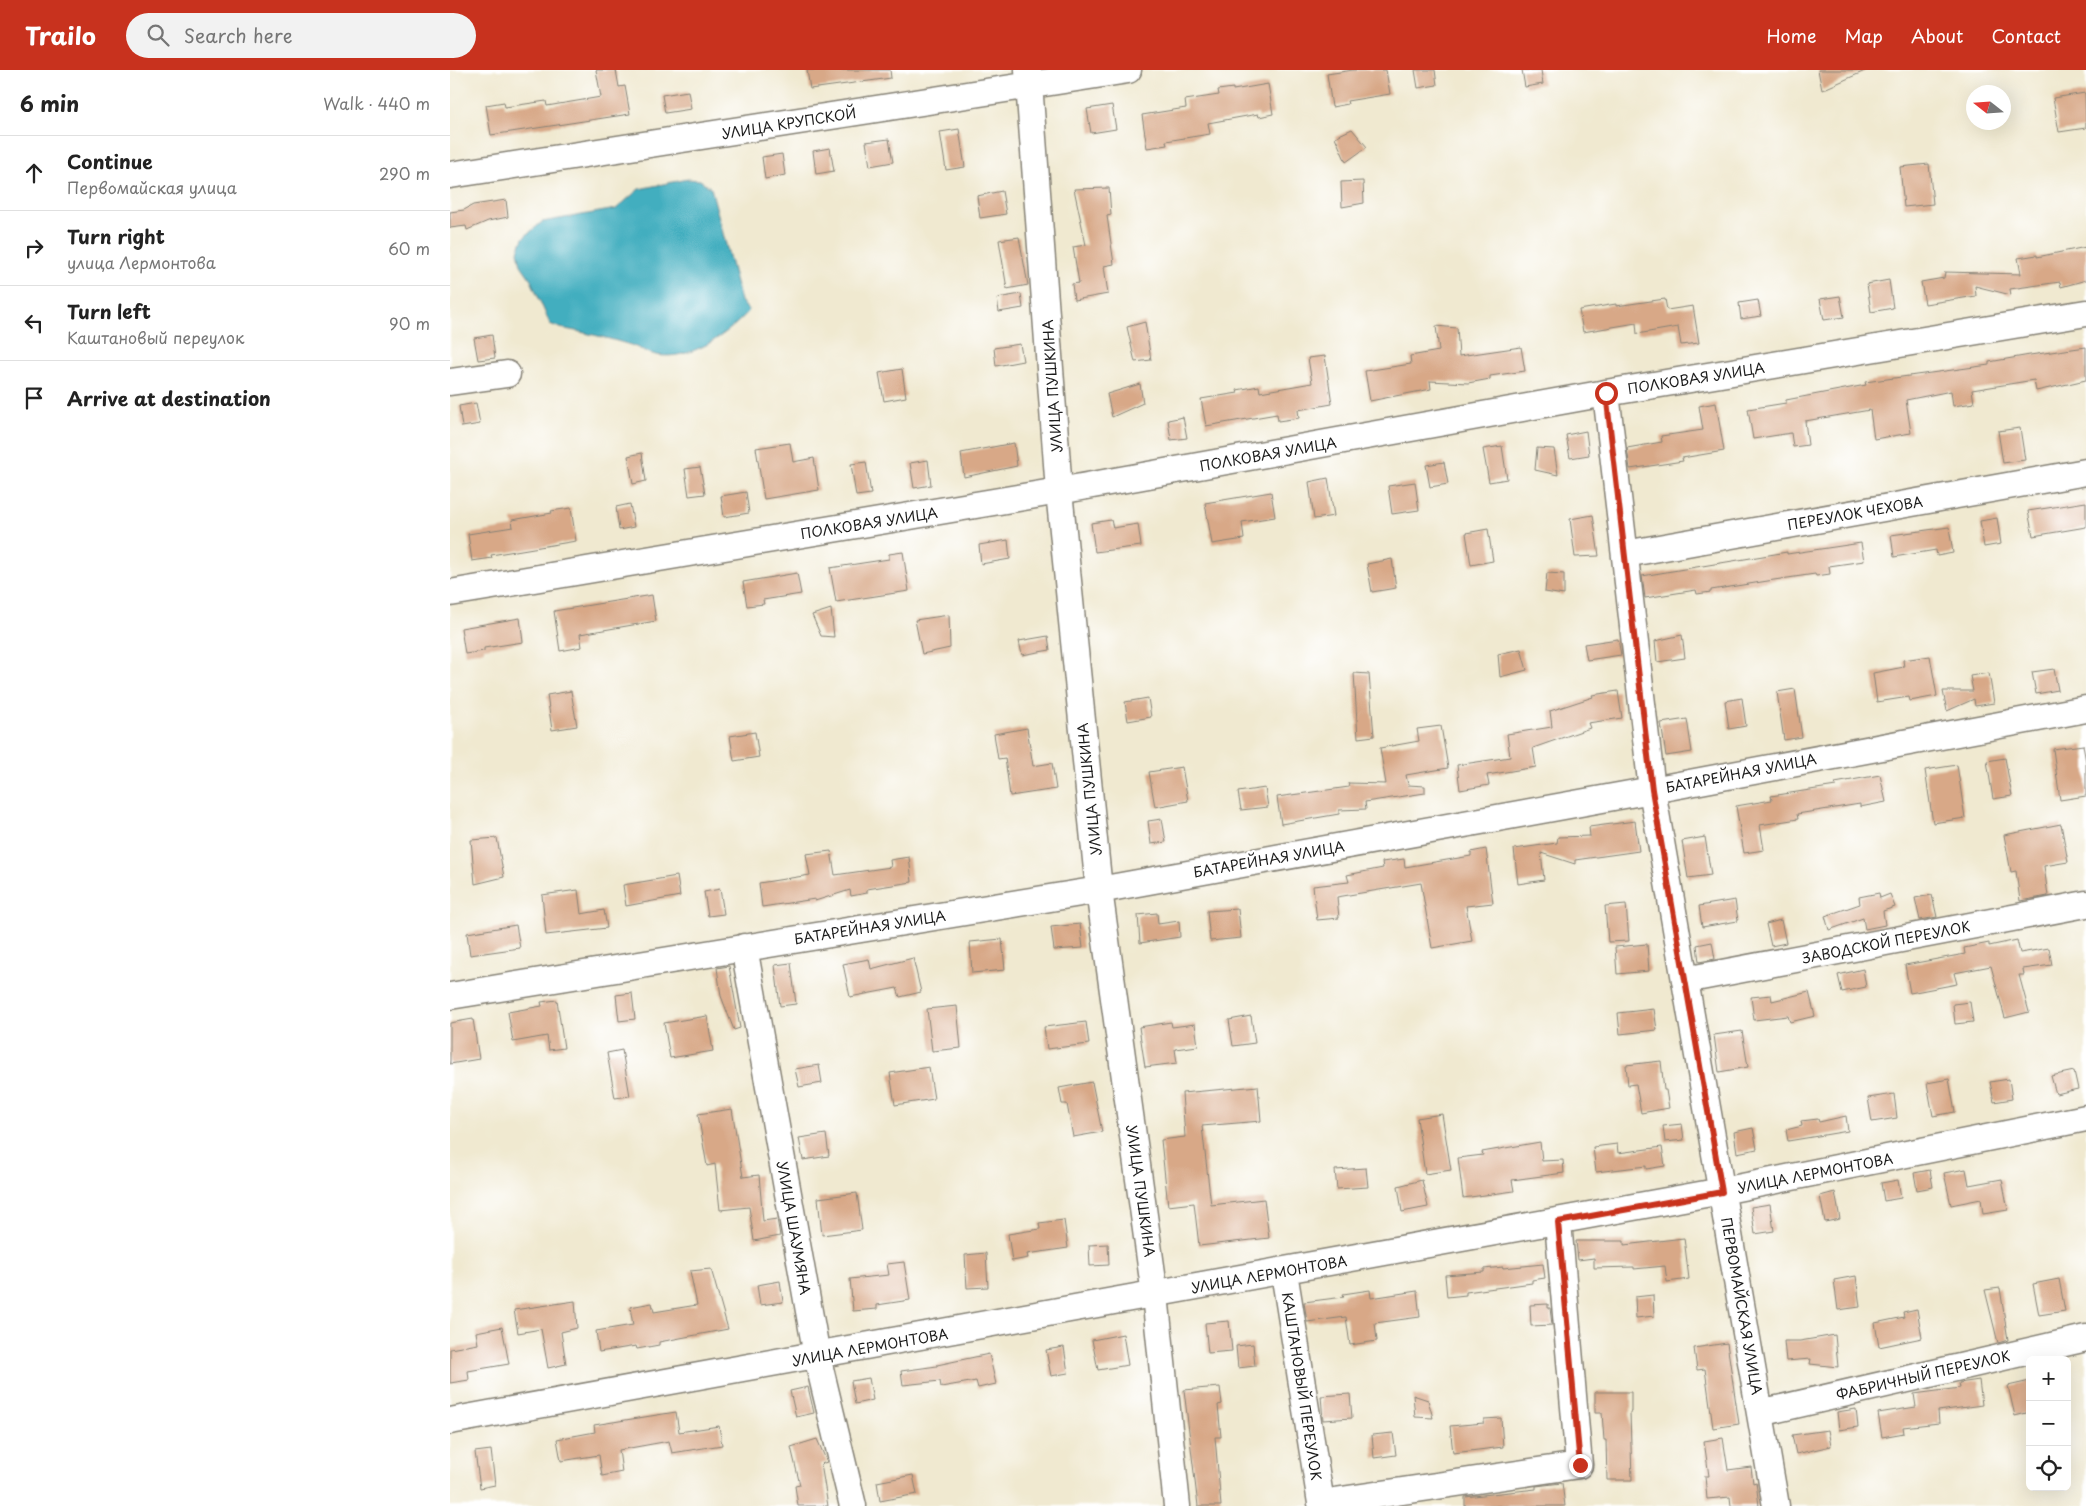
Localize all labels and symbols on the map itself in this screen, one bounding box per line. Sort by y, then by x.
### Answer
north arrow [1966,85,2011,130]
street label: УЛИЦА КРУПСКОЙ [720,102,858,144]
street label: УЛИЦА ПУШКИНА [1037,319,1067,453]
street label: ПОЛКОВАЯ УЛИЦА [1626,357,1766,399]
route start [1595,382,1618,405]
street label: ПОЛКОВАЯ УЛИЦА [1198,432,1338,476]
street label: ПЕРЕУЛОК ЧЕХОВА [1786,491,1924,535]
street label: ПОЛКОВАЯ УЛИЦА [799,502,939,544]
street label: УЛИЦА ПУШКИНА [1072,721,1106,856]
street label: БАТАРЕЙНАЯ УЛИЦА [1664,748,1818,798]
street label: БАТАРЕЙНАЯ УЛИЦА [1192,835,1346,883]
street label: БАТАРЕЙНАЯ УЛИЦА [793,905,947,949]
street label: ЗАВОДСКОЙ ПЕРЕУЛОК [1800,915,1972,969]
street label: УЛИЦА ПУШКИНА [1121,1124,1161,1259]
street label: УЛИЦА ЛЕРМОНТОВА [1735,1148,1895,1198]
street label: УЛИЦА ШАУМЯНА [772,1160,816,1297]
street label: ПЕРВОМАЙСКАЯ УЛИЦА [1716,1216,1768,1397]
street label: УЛИЦА ЛЕРМОНТОВА [1189,1250,1349,1298]
street label: КАШТАНОВЫЙ ПЕРЕУЛОК [1277,1290,1327,1482]
street label: УЛИЦА ЛЕРМОНТОВА [790,1323,950,1371]
street label: ФАБРИЧНЫЙ ПЕРЕУЛОК [1834,1345,2012,1405]
route end [1569,1454,1592,1477]

